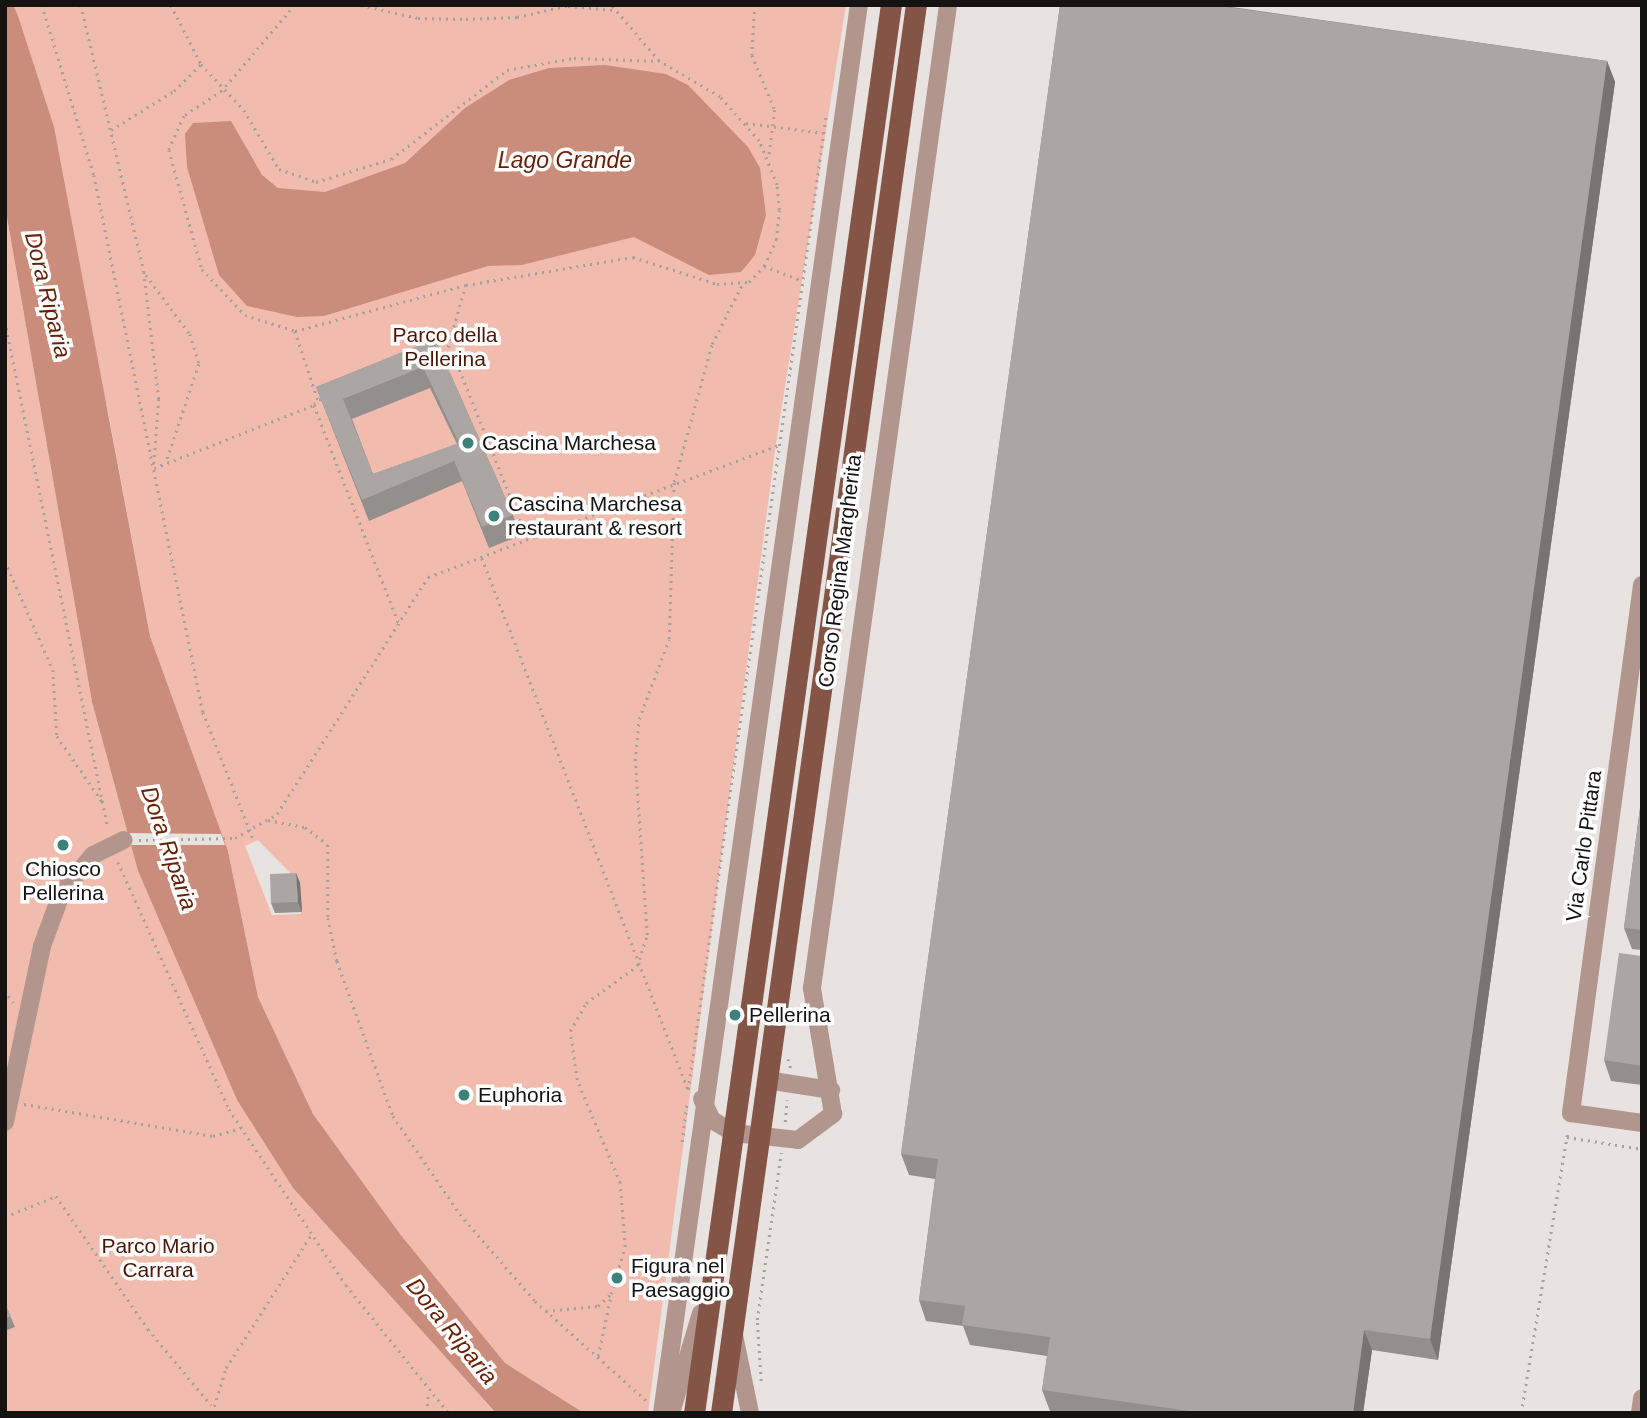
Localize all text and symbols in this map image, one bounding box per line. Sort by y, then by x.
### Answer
water label: Lago Grande [498,146,632,174]
water label: Dora Riparia [19,229,77,361]
park label: Parco della Pellerina [392,322,498,372]
place label: Cascina Marchesa [482,430,656,456]
marker: Cascina Marchesa [460,435,476,451]
street label: Corso Regina Margherita [813,453,867,689]
place label: Cascina Marchesa restaurant & resort [508,491,682,541]
marker: Cascina Marchesa restaurant & resort [486,508,502,524]
street label: Via Carlo Pittara [1561,769,1607,923]
water label: Dora Riparia [135,782,203,914]
marker: Chiosco Pellerina [55,837,71,853]
place label: Chiosco Pellerina [22,856,104,906]
place label: Pellerina [749,1002,831,1028]
marker: Pellerina [727,1007,743,1023]
place label: Euphoria [478,1082,562,1108]
marker: Euphoria [456,1087,472,1103]
park label: Parco Mario Carrara [101,1233,215,1283]
place label: Figura nel Paesaggio [631,1253,730,1303]
marker: Figura nel Paesaggio [609,1270,625,1286]
water label: Dora Riparia [401,1272,503,1390]

